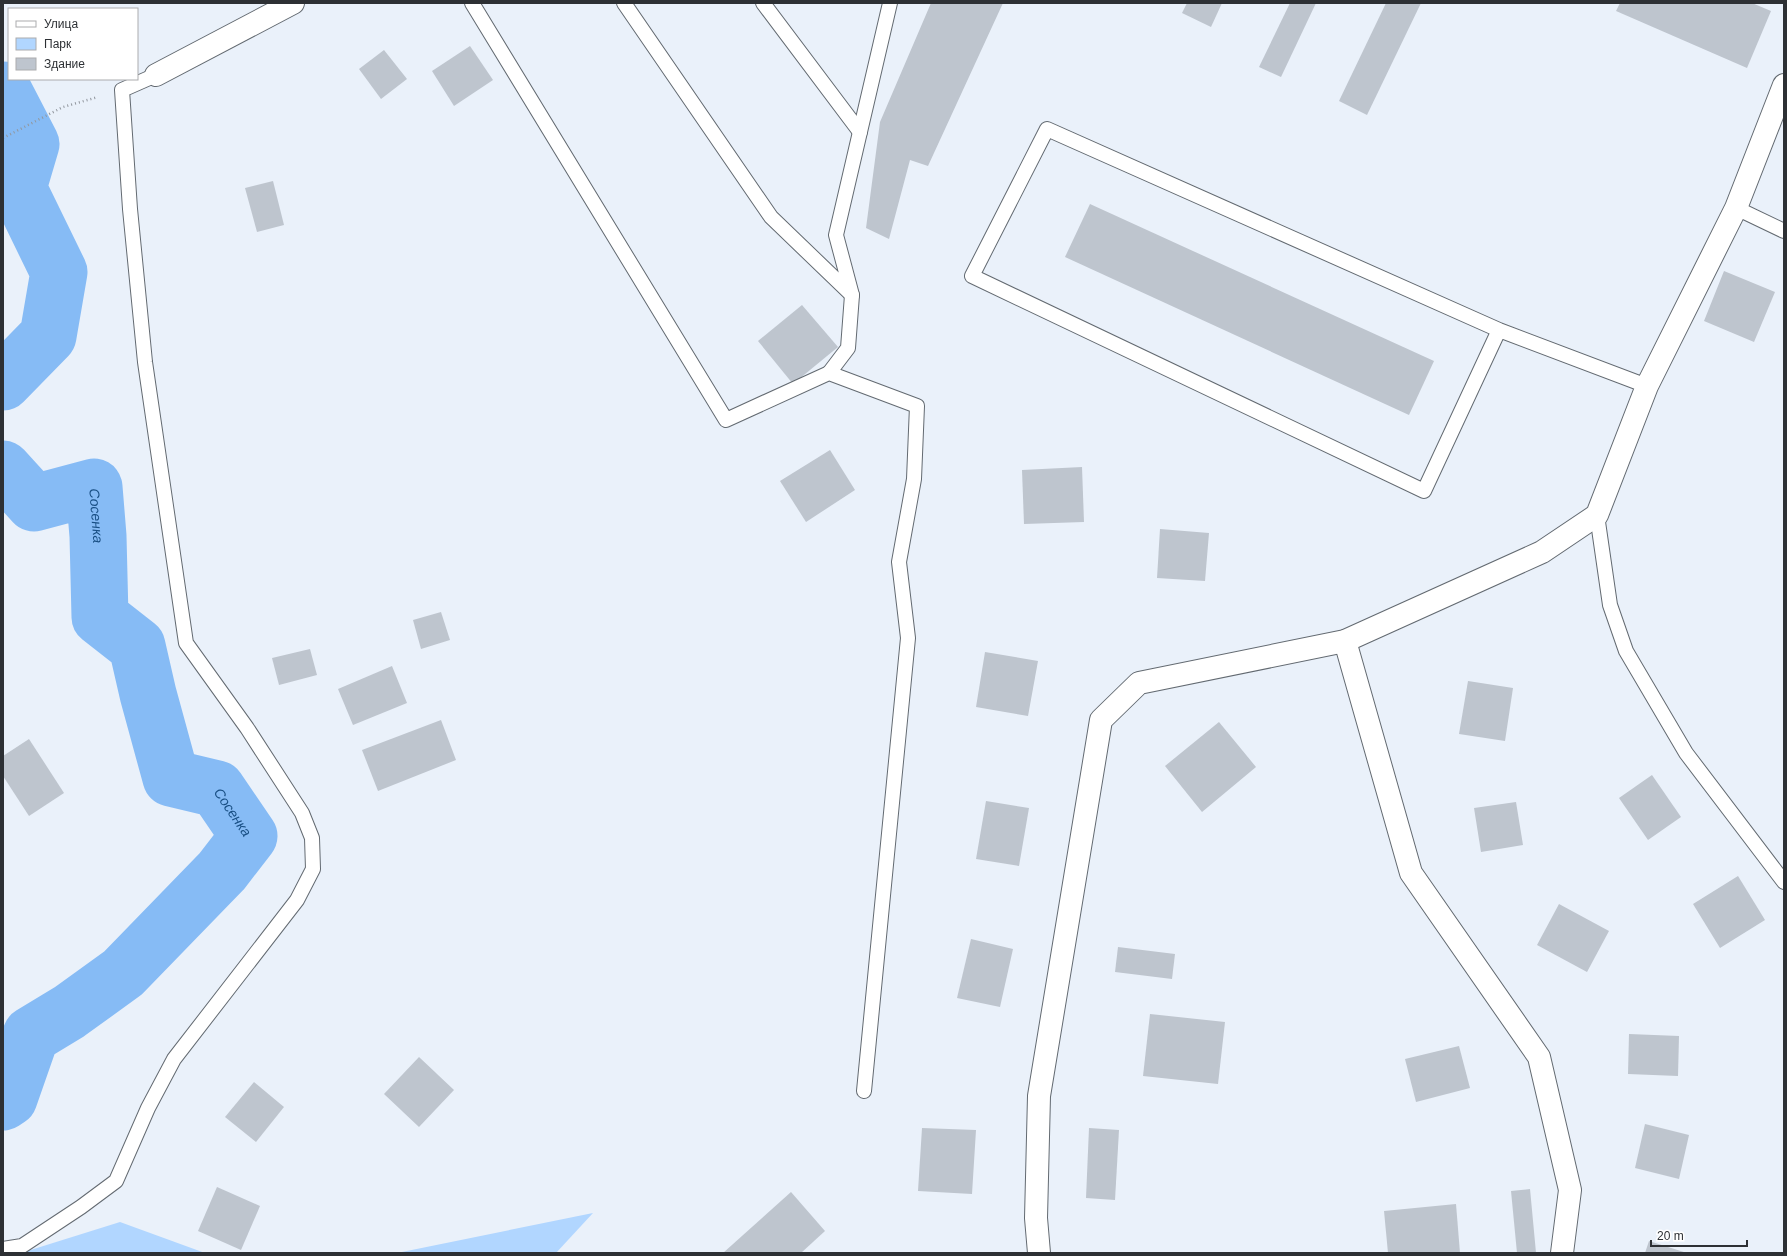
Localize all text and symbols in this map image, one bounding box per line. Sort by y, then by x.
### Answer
legend [8,8,138,80]
text: Улица [44,17,78,31]
text: Парк [44,37,72,51]
text: Здание [44,57,85,71]
water label: Сосенка [86,488,106,544]
water label: Сосенка [211,785,255,840]
scale bar [1651,1222,1747,1248]
text: 20 m [1657,1229,1684,1243]

